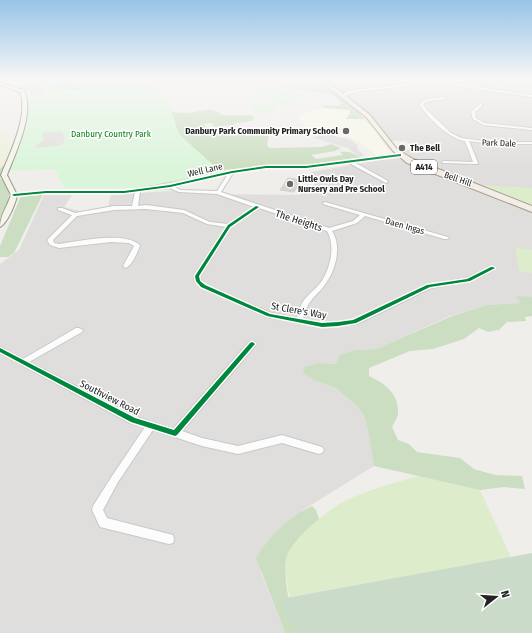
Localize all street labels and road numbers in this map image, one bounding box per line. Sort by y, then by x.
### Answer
street label: Park Dale [482,137,517,149]
road number: A414 [411,160,437,174]
street label: Well Lane [187,161,224,179]
street label: Bell Hill [443,170,474,189]
street label: The Heights [274,208,323,234]
street label: Daen Ingas [384,216,426,236]
street label: St Clere's Way [270,300,328,322]
street label: Southview Road [78,378,141,418]

